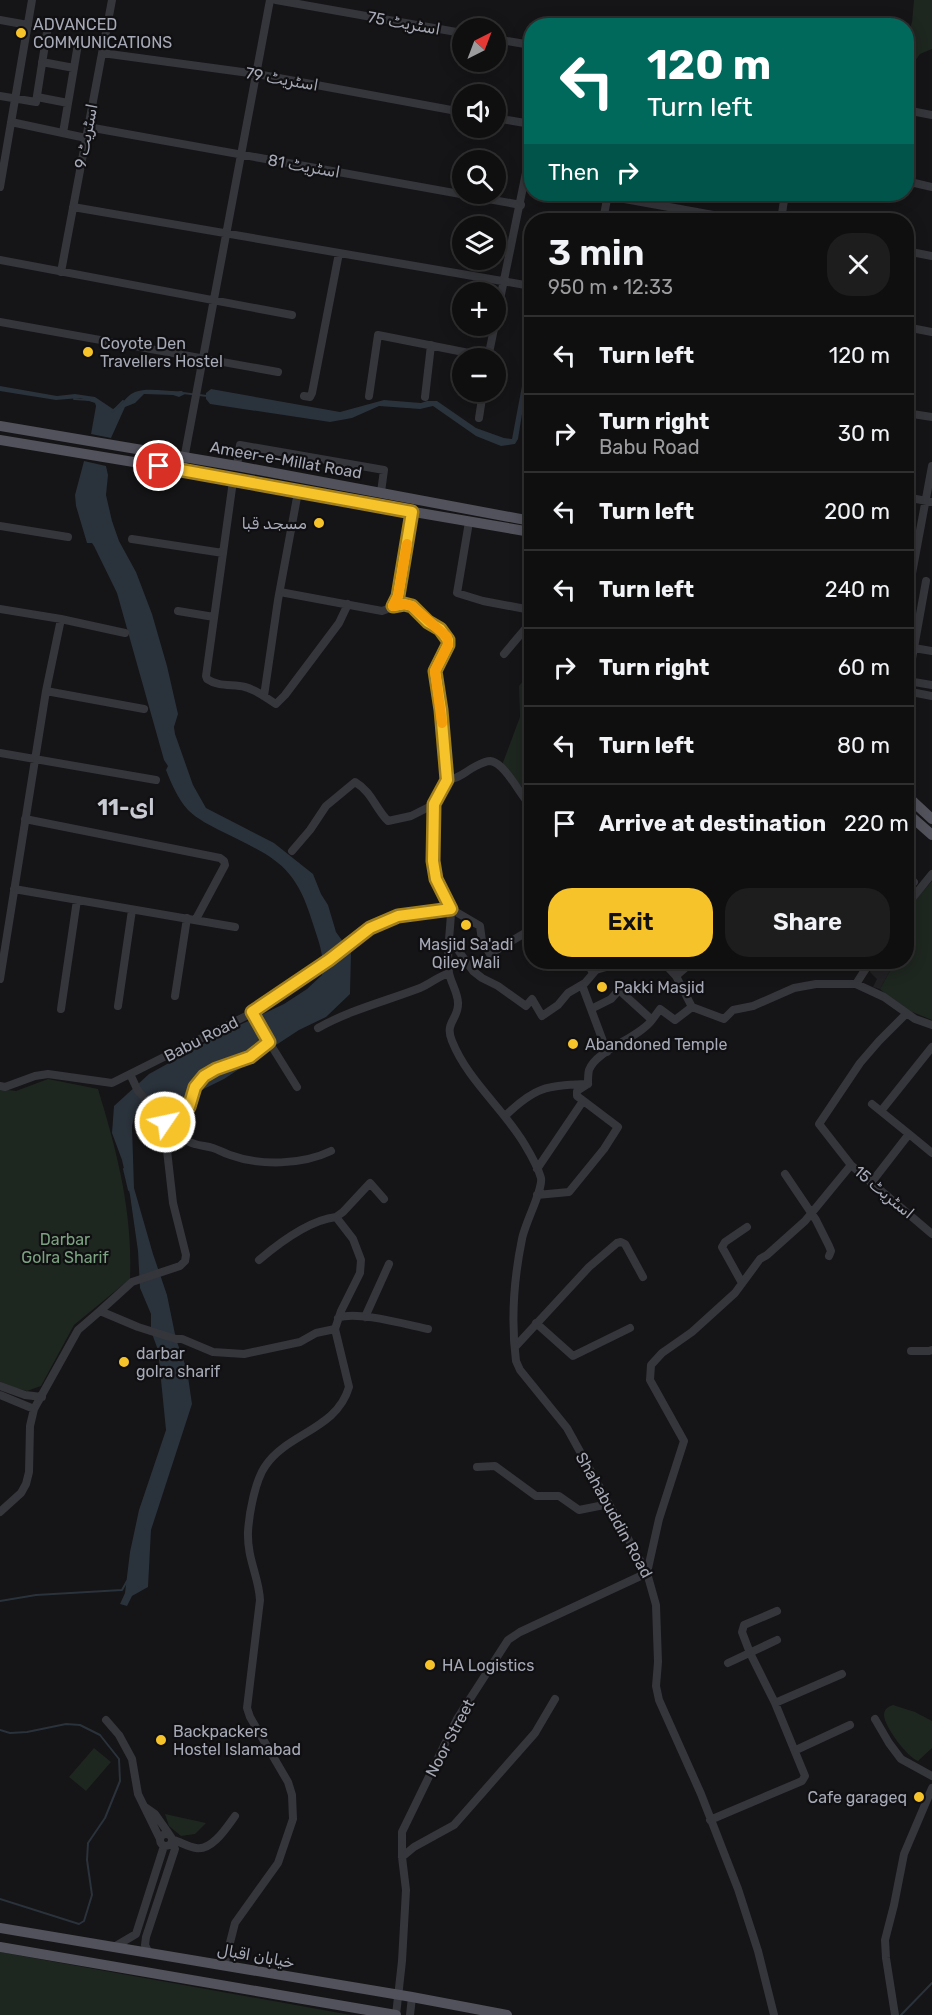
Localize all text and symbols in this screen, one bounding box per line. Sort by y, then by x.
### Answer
street label: اسٹریٹ 75 [366,7,442,40]
place label: ADVANCED COMMUNICATIONS [33,15,172,52]
north arrow [452,18,506,72]
map controls [452,18,506,402]
marker: ADVANCED COMMUNICATIONS [14,26,28,40]
text: 120 m [647,40,771,90]
icon: left [548,42,626,120]
street label: اسٹریٹ 79 [244,63,320,96]
button: sound [452,84,506,138]
text: Turn left [647,91,752,123]
street label: اسٹریٹ 9 [70,102,103,170]
street label: اسٹریٹ 81 [266,150,342,183]
button: search [452,150,506,204]
icon: right [611,156,644,189]
text: Then [548,159,599,186]
button: layers [452,216,506,270]
text: 3 min [548,231,645,274]
button: close [827,233,890,296]
text: 950 m · 12:33 [548,275,673,299]
button: + [452,282,506,336]
place label: Coyote Den Travellers Hostel [100,334,223,371]
icon: left [548,339,581,372]
text: Turn left [599,342,694,369]
text: 120 m [829,342,890,369]
marker: Coyote Den Travellers Hostel [81,345,95,359]
button: − [452,348,506,402]
text: Turn right [599,408,709,435]
icon: right [548,417,581,450]
text: 30 m [838,420,890,447]
text: Babu Road [599,435,700,459]
street label: Ameer-e-Millat Road [209,437,363,483]
pin [133,440,184,491]
icon: arrive [142,449,175,482]
icon: left [548,495,581,528]
text: Turn left [599,498,694,525]
text: 200 m [824,498,890,525]
place label: مسجد قبا [242,514,307,533]
marker: مسجد قبا [312,516,326,530]
icon: left [548,573,581,606]
text: Turn left [599,576,694,603]
text: 240 m [825,576,890,603]
icon: right [548,651,581,684]
text: Turn right [599,654,709,681]
text: 60 m [838,654,890,681]
icon: left [548,729,581,762]
text: Turn left [599,732,694,759]
text: 80 m [837,732,890,759]
district label: ای-11 [97,794,155,821]
icon: arrive [548,807,581,840]
text: Arrive at destination [599,810,826,837]
text: 220 m [844,810,909,837]
button: Exit [548,888,713,957]
button: Share [725,888,890,957]
marker: Masjid Sa'adi Qiley Wali [459,918,473,932]
place label: Masjid Sa'adi Qiley Wali [419,935,513,972]
place label: Pakki Masjid [614,978,704,997]
marker: Pakki Masjid [595,980,609,994]
street label: Babu Road [161,1012,241,1066]
place label: Abandoned Temple [585,1035,728,1054]
marker: Abandoned Temple [566,1037,580,1051]
position arrow [133,1090,197,1154]
street label: اسٹریٹ 15 [850,1161,918,1223]
park label: Darbar Golra Sharif [21,1230,109,1267]
place label: darbar golra sharif [136,1344,221,1381]
marker: darbar golra sharif [117,1355,131,1369]
street label: Shahabuddin Road [572,1449,656,1581]
place label: HA Logistics [442,1656,534,1675]
marker: HA Logistics [423,1658,437,1672]
street label: Noor Street [422,1696,478,1780]
place label: Backpackers Hostel Islamabad [173,1722,301,1759]
marker: Backpackers Hostel Islamabad [154,1733,168,1747]
place label: Cafe garageq [807,1788,907,1807]
marker: Cafe garageq [912,1790,926,1804]
street label: خیابان اقبال [216,1940,296,1972]

